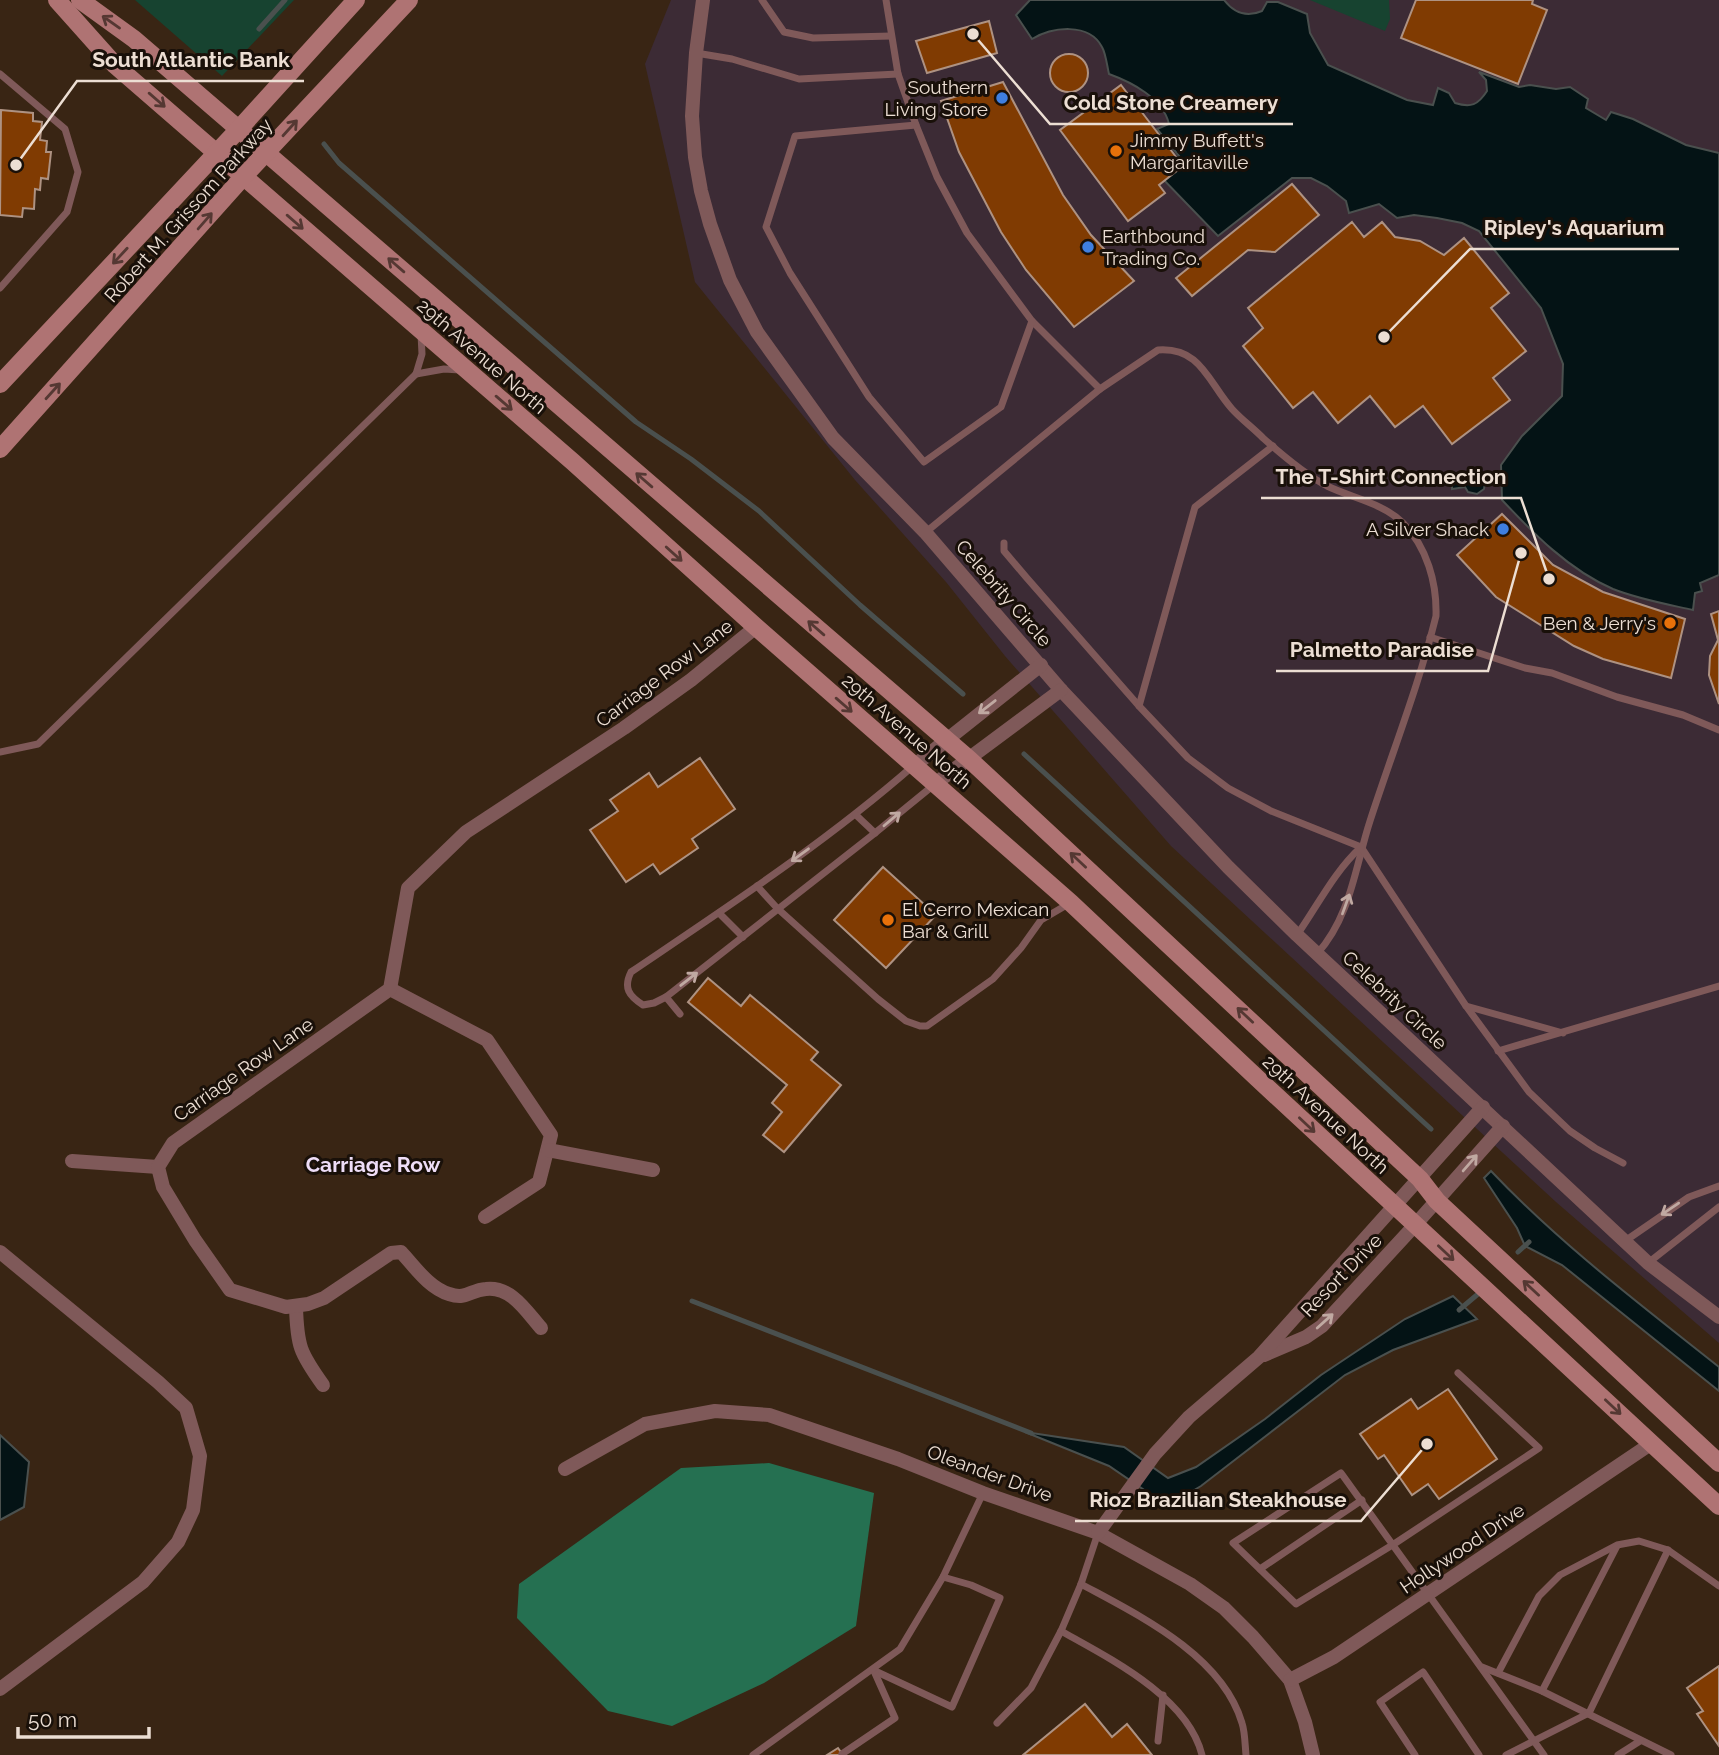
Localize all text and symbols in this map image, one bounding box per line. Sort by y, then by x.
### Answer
one-way arrow [102,15,121,29]
callout: South Atlantic Bank [77,39,304,81]
text: South Atlantic Bank [92,47,290,72]
place label: Southern Living Store [884,76,988,120]
callout: Cold Stone Creamery [1050,82,1293,124]
marker: Southern Living Store [994,90,1010,106]
text: Cold Stone Creamery [1064,90,1279,115]
one-way arrow [147,92,165,108]
street label: Robert M. Grissom Parkway [100,113,276,307]
one-way arrow [282,120,299,137]
place label: Jimmy Buffett's Margaritaville [1130,129,1264,173]
marker: Jimmy Buffett's Margaritaville [1108,143,1124,159]
callout: Ripley's Aquarium [1470,207,1679,249]
one-way arrow [197,212,213,230]
one-way arrow [286,214,304,230]
text: Ripley's Aquarium [1484,215,1664,240]
place label: Earthbound Trading Co. [1102,225,1205,269]
marker: Earthbound Trading Co. [1080,239,1096,255]
one-way arrow [112,247,128,265]
one-way arrow [387,257,405,273]
street label: 29th Avenue North [413,294,551,418]
one-way arrow [45,382,61,400]
one-way arrow [495,395,513,411]
callout: The T-Shirt Connection [1261,456,1521,498]
text: The T-Shirt Connection [1275,464,1507,489]
one-way arrow [635,472,653,488]
place label: A Silver Shack [1366,518,1489,540]
marker: A Silver Shack [1495,521,1511,537]
street label: Celebrity Circle [952,535,1056,651]
one-way arrow [664,546,682,562]
place label: Ben & Jerry's [1543,612,1656,634]
street label: Carriage Row Lane [591,614,737,732]
marker: Ben & Jerry's [1662,615,1678,631]
one-way arrow [807,620,825,636]
callout: Palmetto Paradise [1276,629,1488,671]
text: Palmetto Paradise [1290,637,1475,662]
street label: 29th Avenue North [838,669,976,793]
one-way arrow [835,697,853,713]
one-way arrow [979,700,997,715]
one-way arrow [883,811,901,827]
one-way arrow [791,848,810,862]
one-way arrow [1069,852,1087,868]
one-way arrow [1341,893,1354,915]
place label: El Cerro Mexican Bar & Grill [902,898,1049,942]
marker: El Cerro Mexican Bar & Grill [880,912,896,928]
street label: Celebrity Circle [1338,946,1452,1054]
one-way arrow [679,971,698,986]
one-way arrow [1236,1007,1254,1023]
street label: Carriage Row Lane [169,1013,317,1125]
street label: 29th Avenue North [1258,1050,1394,1178]
one-way arrow [1298,1116,1315,1133]
district label: Carriage Row [306,1152,441,1177]
one-way arrow [1462,1155,1478,1173]
one-way arrow [1660,1202,1680,1216]
street label: Resort Drive [1296,1229,1386,1321]
one-way arrow [1437,1245,1455,1261]
one-way arrow [1523,1279,1540,1296]
one-way arrow [1316,1313,1334,1329]
one-way arrow [1604,1399,1622,1415]
street label: Oleander Drive [924,1440,1056,1506]
callout: Rioz Brazilian Steakhouse [1075,1479,1361,1521]
text: Rioz Brazilian Steakhouse [1089,1487,1347,1512]
street label: Hollywood Drive [1396,1498,1528,1598]
scale bar [18,1696,149,1740]
text: 50 m [28,1707,77,1732]

